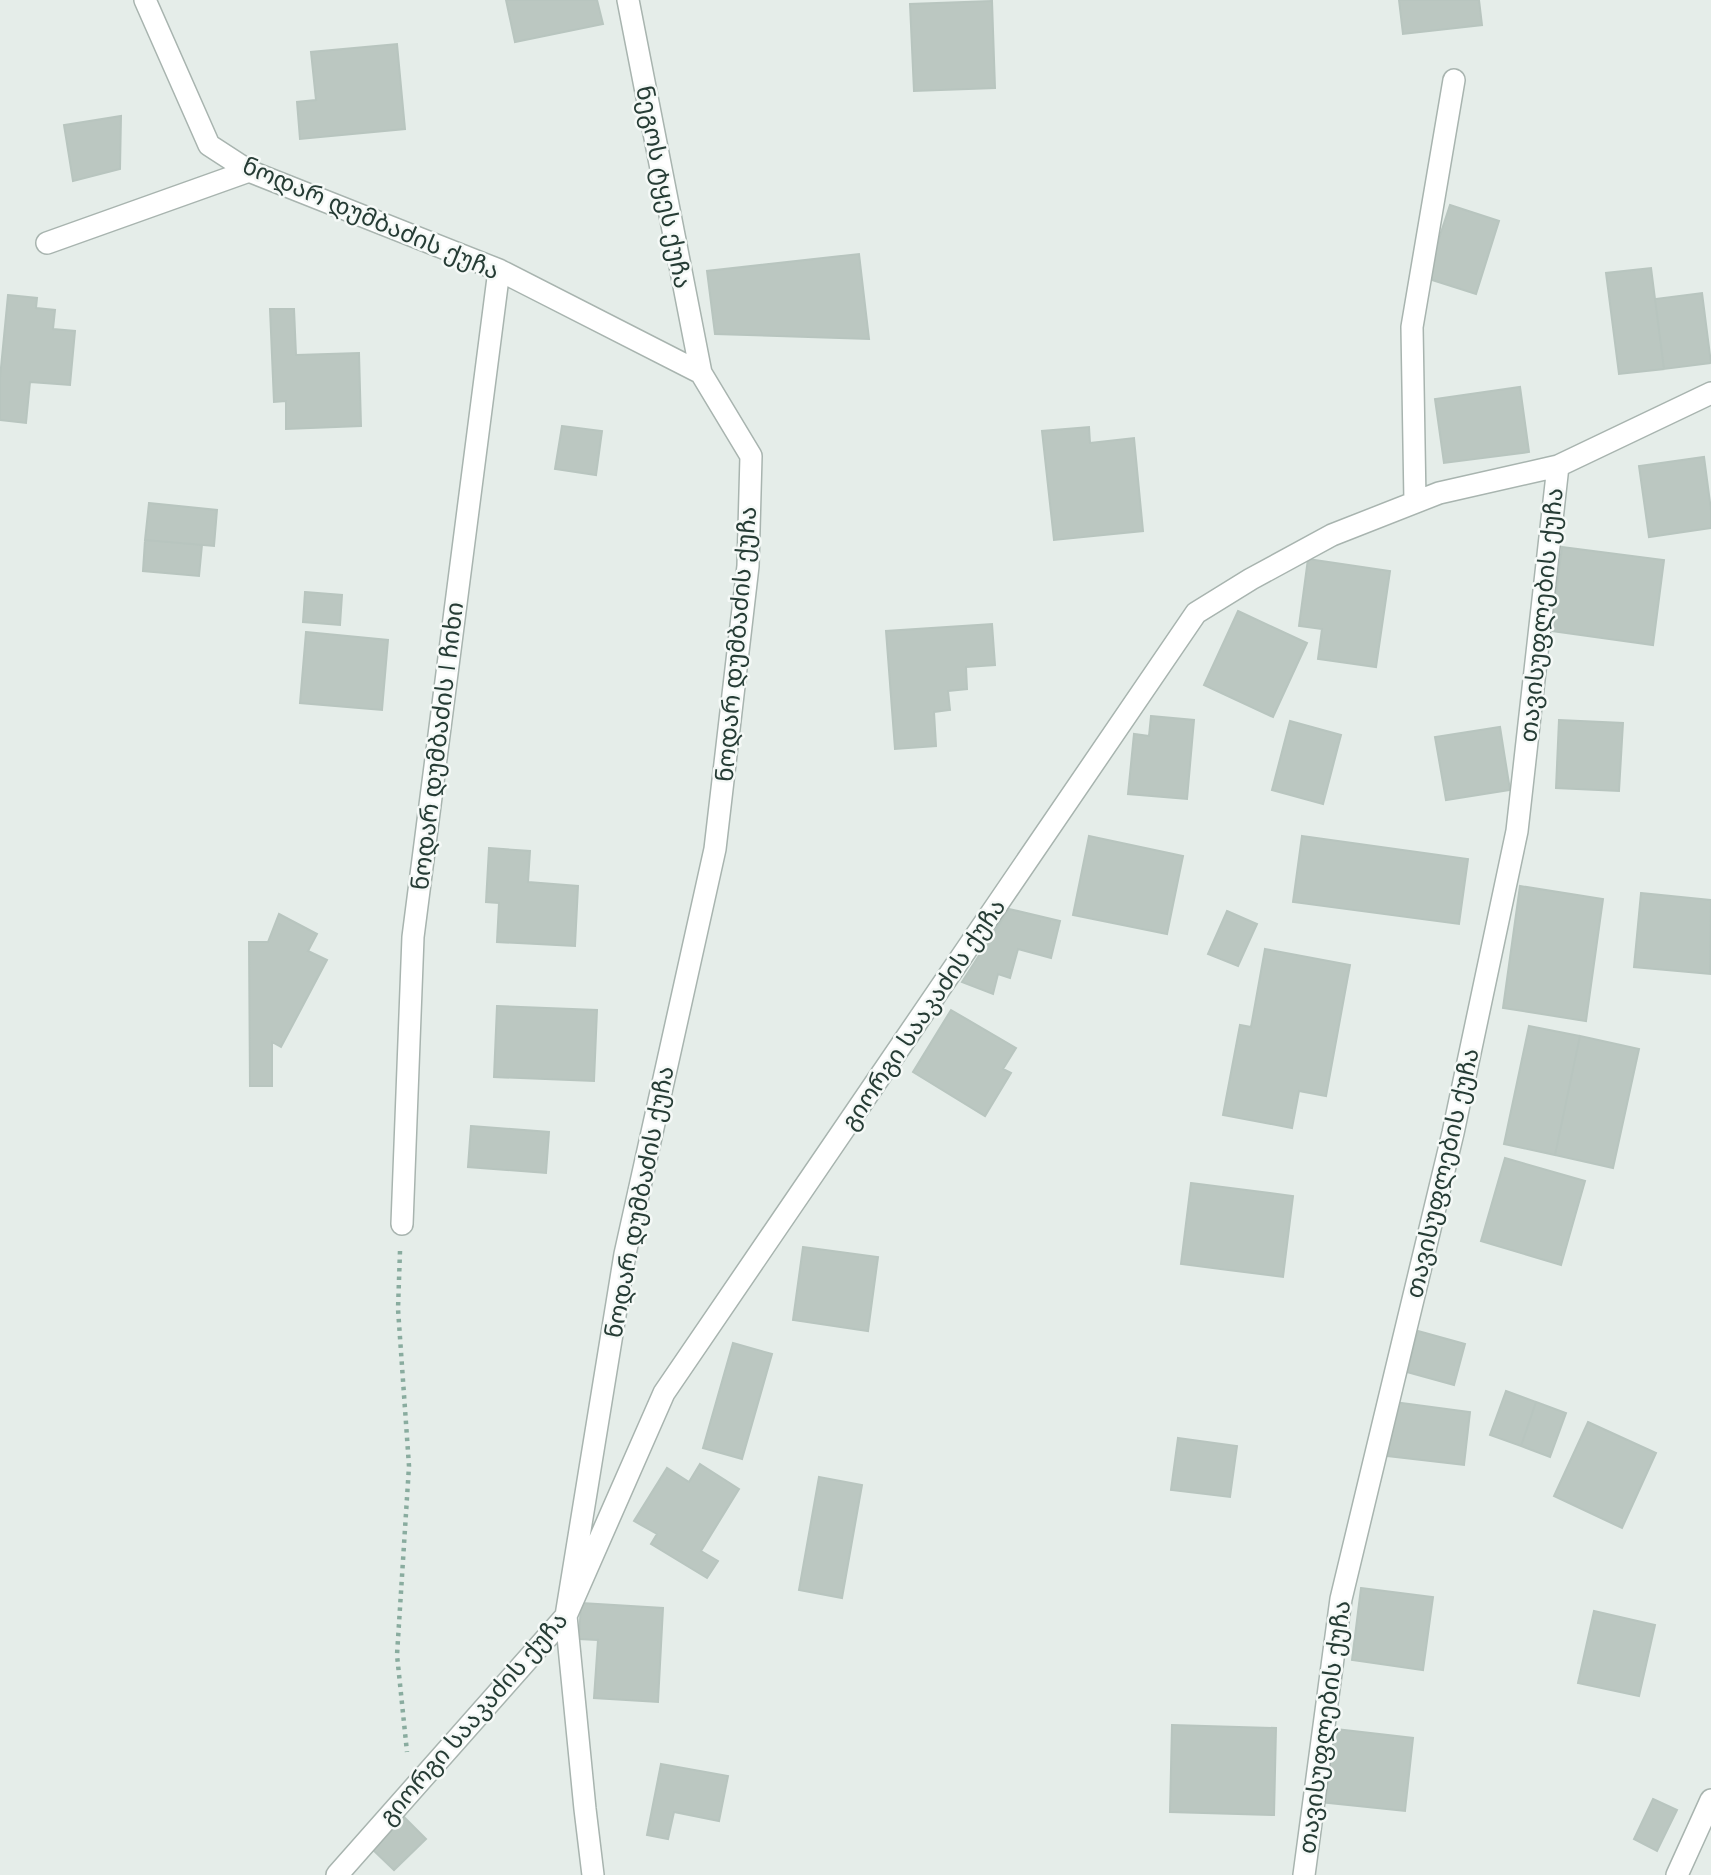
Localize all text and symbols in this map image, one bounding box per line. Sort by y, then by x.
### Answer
street label: ნეგოს ტყეს ქუჩა [630,83,698,291]
street label: ნოდარ დუმბაძის ქუჩა [238,151,504,285]
street label: თავისუფლების ქუჩა [1513,486,1569,744]
street label: ნოდარ დუმბაძის ქუჩა [710,505,762,783]
street label: ნოდარ დუმბაძის I ჩიხი [405,600,469,892]
street label: გიორგი სააკაძის ქუჩა [835,893,1011,1135]
street label: თავისუფლების ქუჩა [1399,1045,1485,1301]
street label: ნოდარ დუმბაძის ქუჩა [598,1064,680,1340]
street label: თავისუფლების ქუჩა [1292,1598,1356,1856]
street label: გიორგი სააკაძის ქუჩა [373,1606,573,1830]

